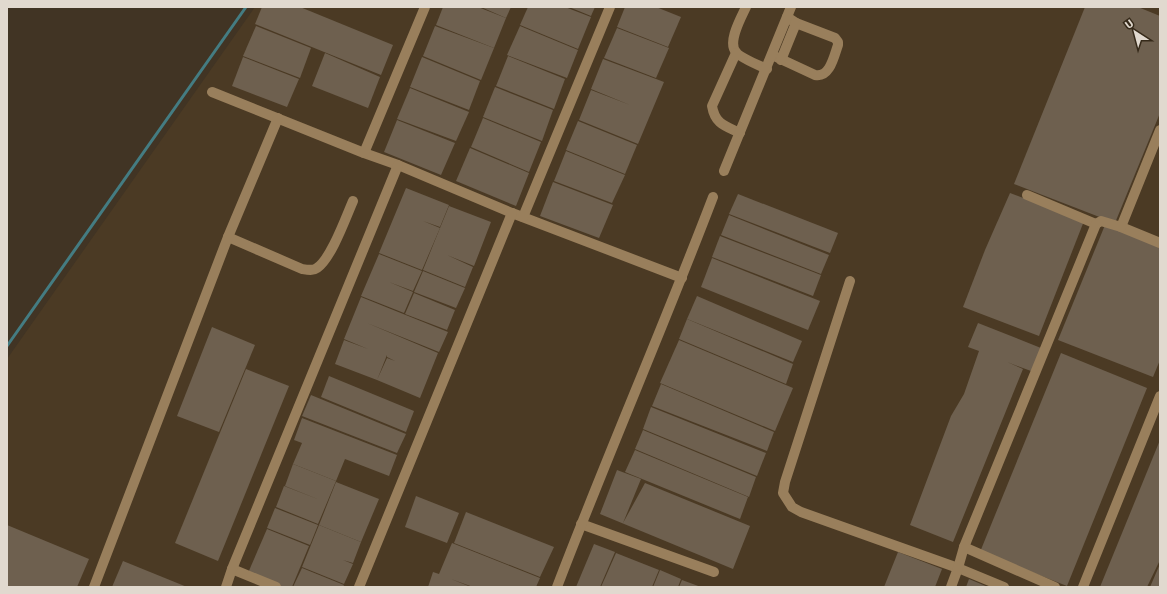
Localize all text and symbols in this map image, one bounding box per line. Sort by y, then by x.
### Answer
north arrow [1115,12,1155,52]
text: U [1123,17,1136,32]

